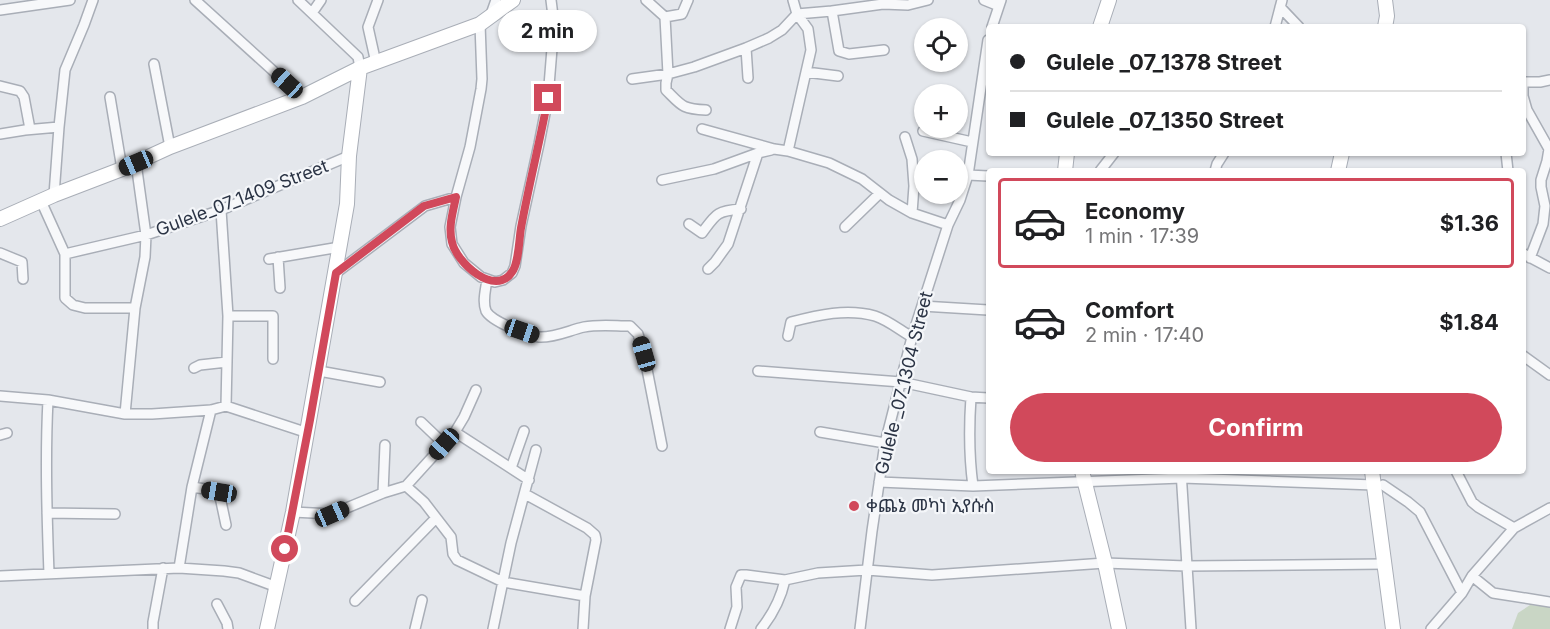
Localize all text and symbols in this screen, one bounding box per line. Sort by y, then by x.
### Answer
callout: 2 min [498,11,598,53]
map controls [914,18,968,204]
button: locate [914,18,968,72]
text: 2 min [521,19,574,43]
text: Gulele _07_1378 Street [1046,49,1282,75]
car [268,64,306,102]
route end [534,84,561,111]
button: + [914,84,968,138]
text: Gulele _07_1350 Street [1046,107,1284,133]
car [116,148,156,178]
button: − [914,150,968,204]
street label: Gulele_07_1409 Street [153,155,331,240]
icon: car [1013,196,1067,250]
text: Economy [1085,198,1185,224]
text: $1.36 [1440,210,1499,236]
text: 1 min · 17:39 [1085,224,1199,248]
street label: Gulele _07_1304 Street [871,289,936,477]
icon: car [1013,295,1067,349]
text: Comfort [1085,297,1174,323]
text: $1.84 [1439,309,1499,335]
car [502,317,542,345]
text: 2 min · 17:40 [1085,323,1204,347]
car [630,334,658,374]
button: Confirm [1010,393,1502,462]
car [425,425,463,463]
car [200,480,238,504]
place label: ቀጨኔ መካነ ኢየሱስ [866,495,995,516]
car [312,498,352,530]
marker: ቀጨኔ መካነ ኢየሱስ [847,499,861,513]
route start [271,535,298,562]

